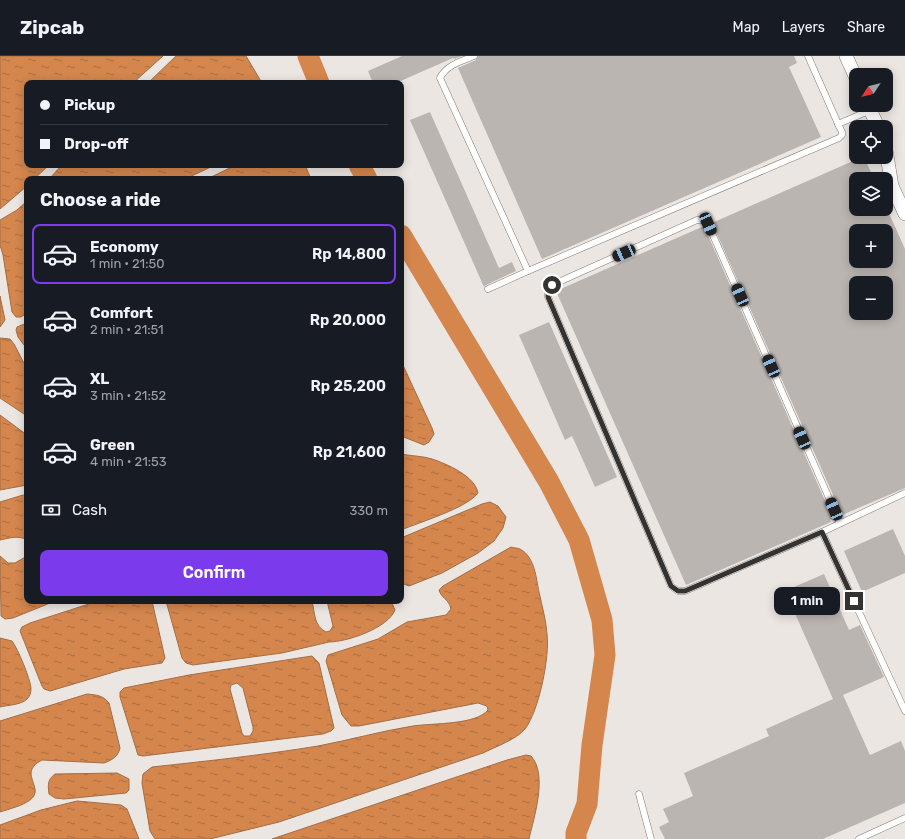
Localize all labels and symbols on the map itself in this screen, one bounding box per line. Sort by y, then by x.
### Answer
north arrow [849,68,893,112]
car [698,211,718,237]
car [611,243,637,263]
route start [543,276,561,294]
car [730,282,750,308]
car [761,353,781,379]
car [792,425,812,451]
car [824,496,844,522]
callout: 1 min [774,587,840,615]
route end [845,592,863,610]

